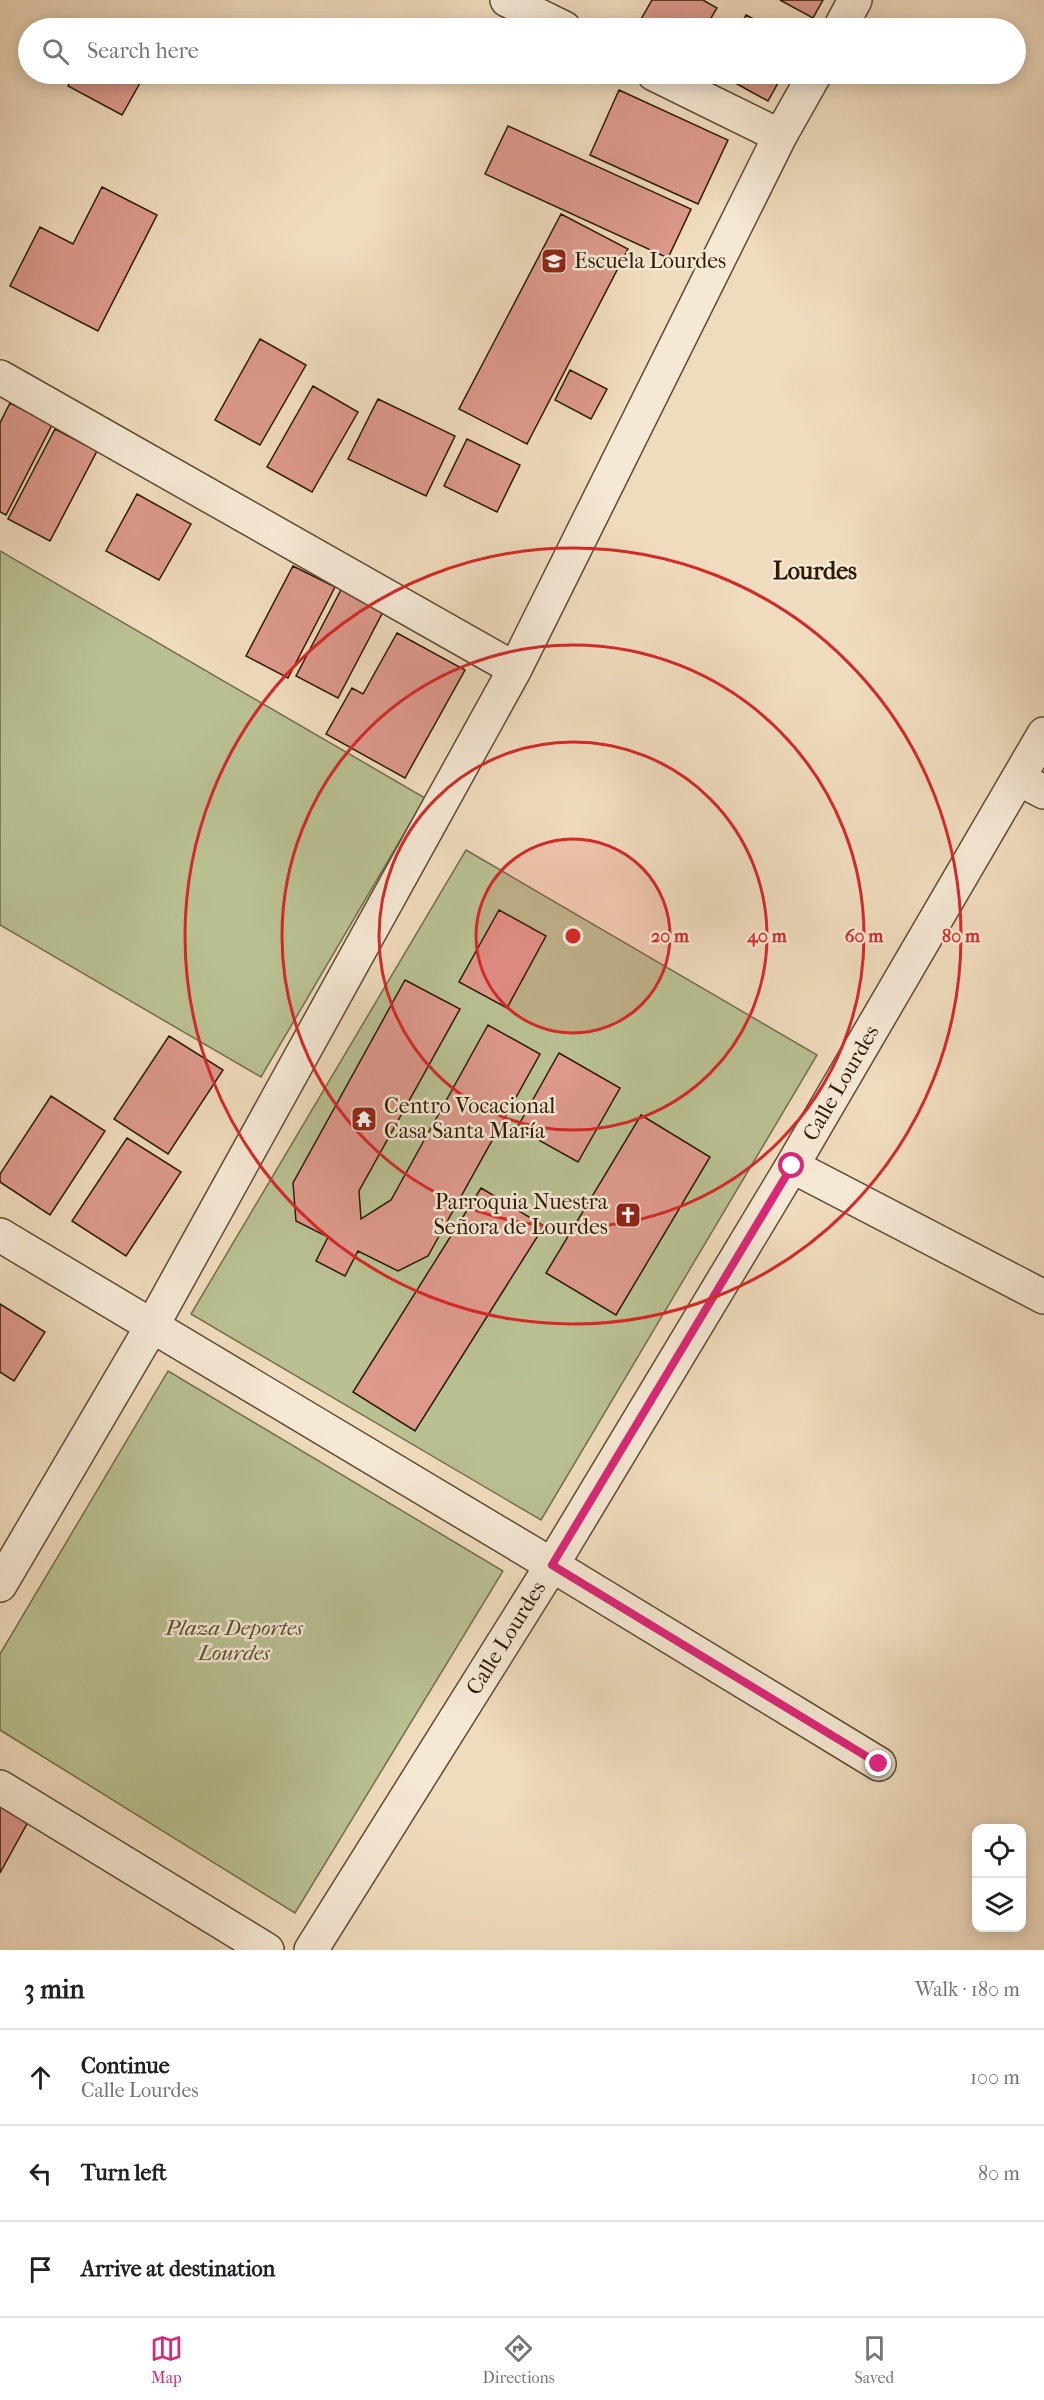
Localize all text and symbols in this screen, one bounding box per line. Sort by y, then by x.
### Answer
search box [18,18,1026,84]
icon: search [39,35,72,68]
text: Search here [87,38,199,64]
school or university icon: Escuela Lourdes [539,246,569,276]
place label: Escuela Lourdes [574,248,726,274]
district label: Lourdes [773,557,857,585]
centre of rings [563,926,583,946]
text: 20 m [651,926,690,947]
text: 40 m [746,926,788,947]
text: 60 m [845,926,884,947]
text: 80 m [942,926,981,947]
street label: Calle Lourdes [797,1020,885,1146]
place label: Centro Vocacional Casa Santa María [384,1093,555,1144]
temple icon: Centro Vocacional Casa Santa María [349,1104,379,1134]
route start [778,1152,804,1178]
place label: Parroquia Nuestra Señora de Lourdes [433,1189,609,1240]
church icon: Parroquia Nuestra Señora de Lourdes [613,1200,643,1230]
street label: Calle Lourdes [461,1576,551,1700]
park label: Plaza Deportes Lourdes [164,1615,304,1666]
route end [865,1750,891,1776]
map controls [972,1824,1026,1932]
button: locate [972,1824,1026,1878]
button: layers [972,1878,1026,1932]
text: 3 min [24,1974,85,2005]
text: Walk · 180 m [915,1978,1020,2001]
text: Continue [81,2053,170,2079]
icon: ahead [24,2061,57,2094]
text: 100 m [970,2066,1020,2089]
text: Calle Lourdes [81,2079,199,2102]
icon: left [24,2157,57,2190]
text: Turn left [81,2160,167,2186]
text: 80 m [978,2162,1020,2185]
icon: arrive [24,2253,57,2286]
text: Arrive at destination [81,2256,275,2282]
tab: Map [150,2332,183,2387]
tab: Directions [483,2332,555,2387]
tab: Saved [854,2332,894,2387]

